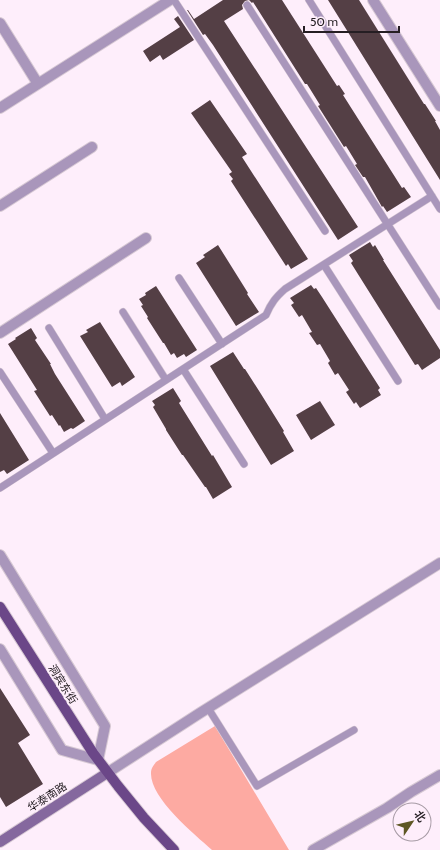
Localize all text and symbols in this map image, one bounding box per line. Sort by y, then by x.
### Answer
scale bar [304,8,399,34]
text: 50 m [310,14,338,29]
street label: 洞宾东街 [45,662,81,706]
street label: 华泰南路 [25,779,69,815]
north arrow [392,802,432,842]
text: 北 [411,808,429,825]

